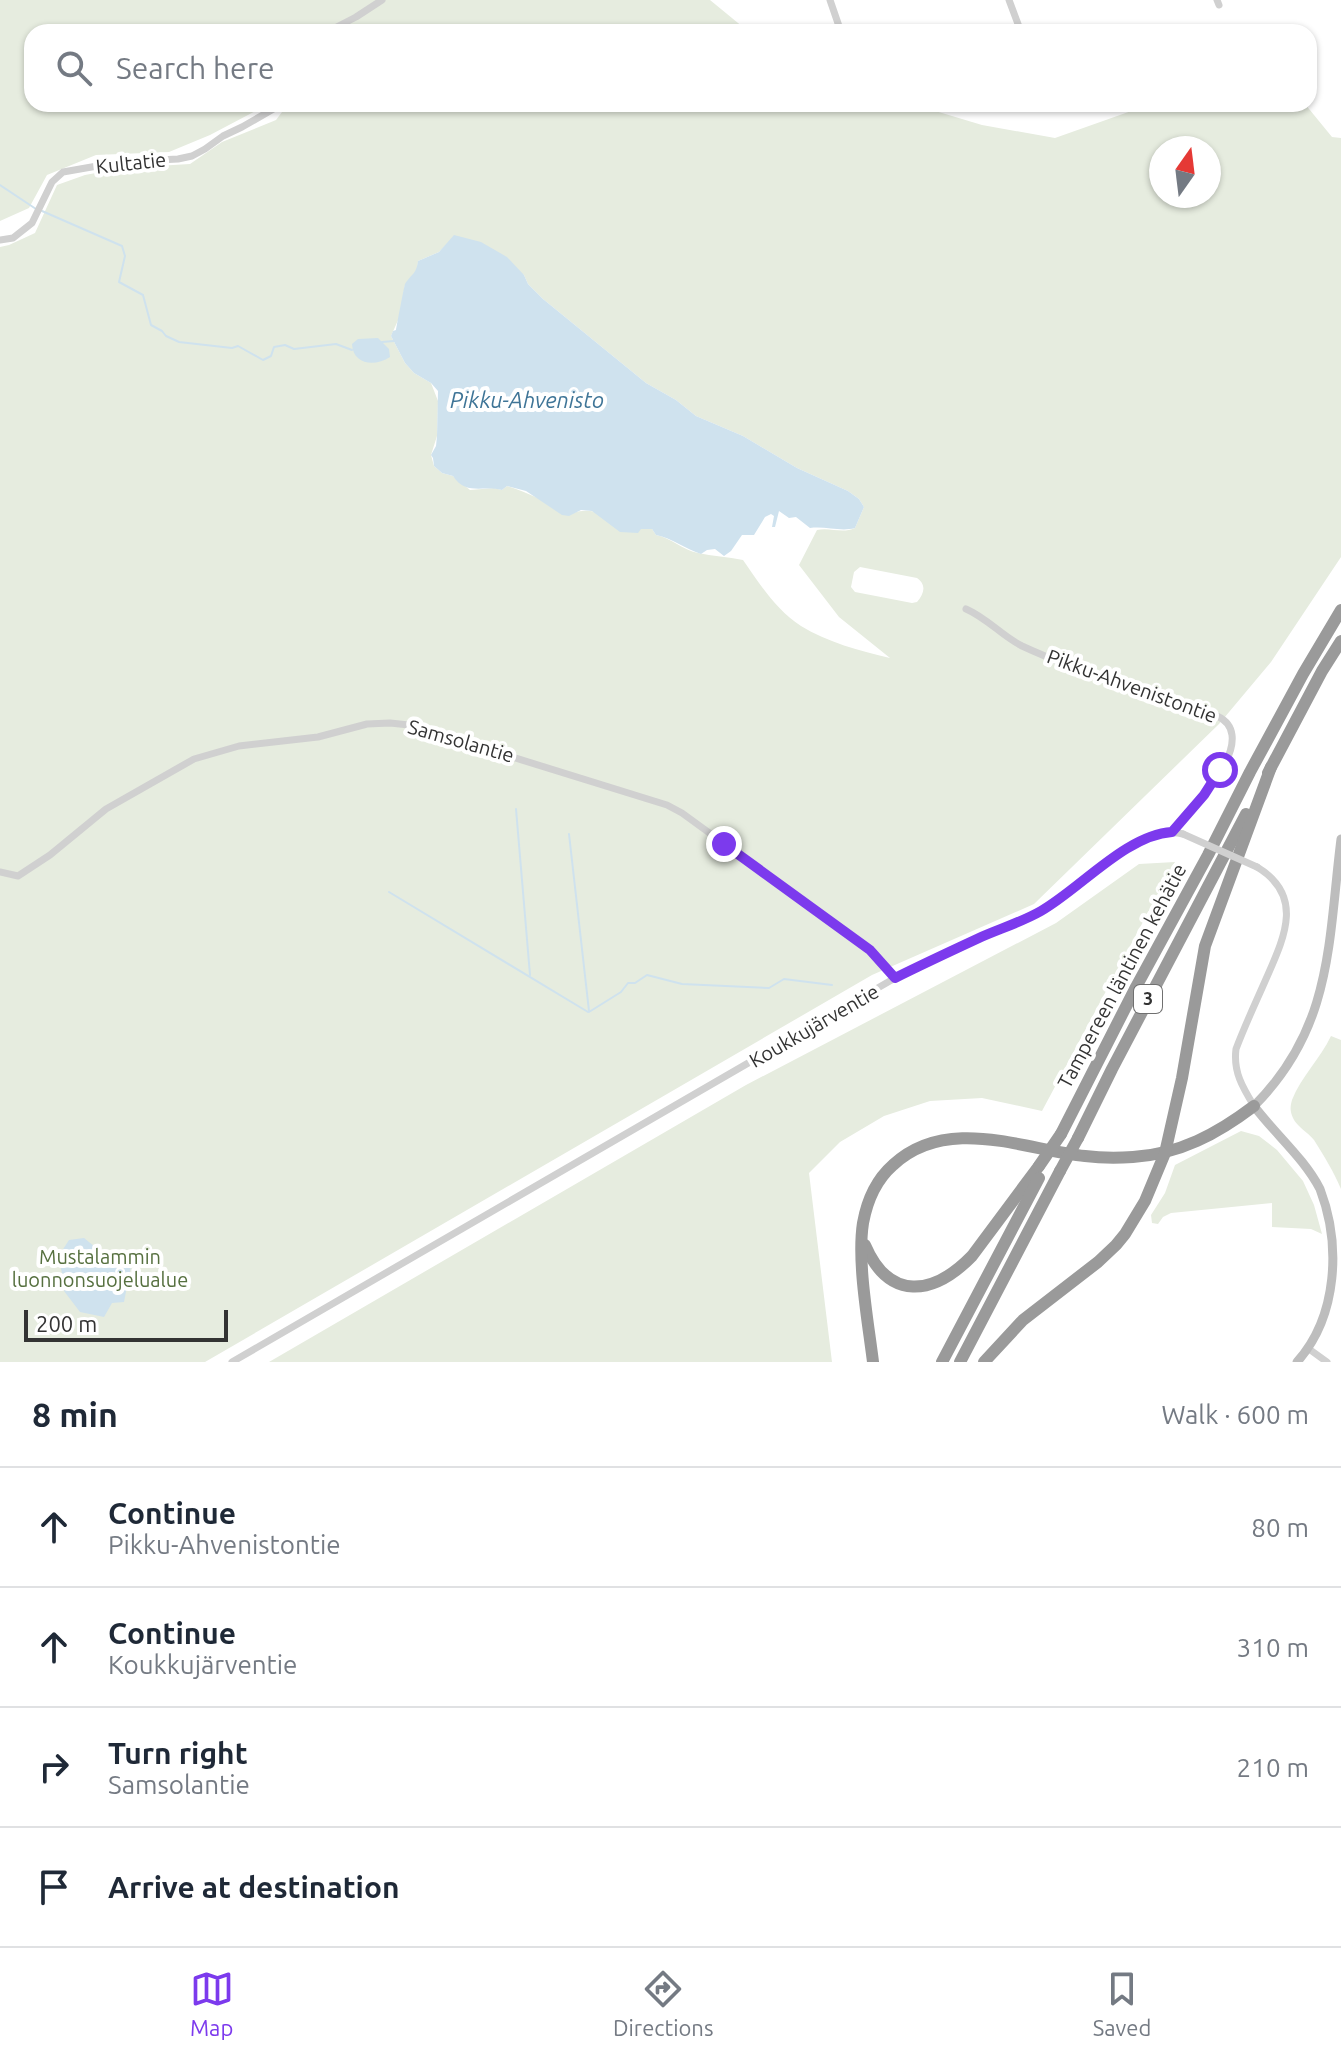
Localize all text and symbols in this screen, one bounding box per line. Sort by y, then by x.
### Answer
search box [24,24,1317,112]
icon: search [52,46,96,90]
text: Search here [116,51,275,85]
north arrow [1149,136,1221,208]
street label: Kultatie [95,147,167,178]
water label: Pikku-Ahvenisto [450,387,604,412]
street label: Pikku-Ahvenistontie [1044,644,1220,727]
street label: Samsolantie [405,714,517,767]
route start [1202,752,1238,788]
route end [706,826,742,862]
street label: Tampereen läntinen kehätie [1053,860,1191,1092]
street label: Koukkujärventie [745,979,883,1072]
road number: 3 [1134,985,1162,1013]
park label: Mustalammin luonnonsuojelualue [12,1245,188,1291]
scale bar [24,1306,228,1342]
text: 200 m [36,1311,97,1336]
text: 8 min [32,1395,118,1433]
text: Walk · 600 m [1161,1400,1309,1429]
text: Continue [108,1496,236,1530]
icon: ahead [32,1505,76,1549]
text: 80 m [1251,1513,1309,1542]
text: Pikku-Ahvenistontie [108,1530,341,1559]
text: Continue [108,1616,236,1650]
icon: ahead [32,1625,76,1669]
text: 310 m [1237,1633,1309,1662]
text: Koukkujärventie [108,1650,297,1679]
text: Turn right [108,1736,248,1770]
icon: right [32,1745,76,1789]
text: 210 m [1237,1753,1309,1782]
text: Samsolantie [108,1770,250,1799]
icon: arrive [32,1865,76,1909]
text: Arrive at destination [108,1870,400,1904]
tab: Map [190,1967,234,2040]
tab: Directions [613,1967,713,2040]
tab: Saved [1093,1967,1151,2040]

